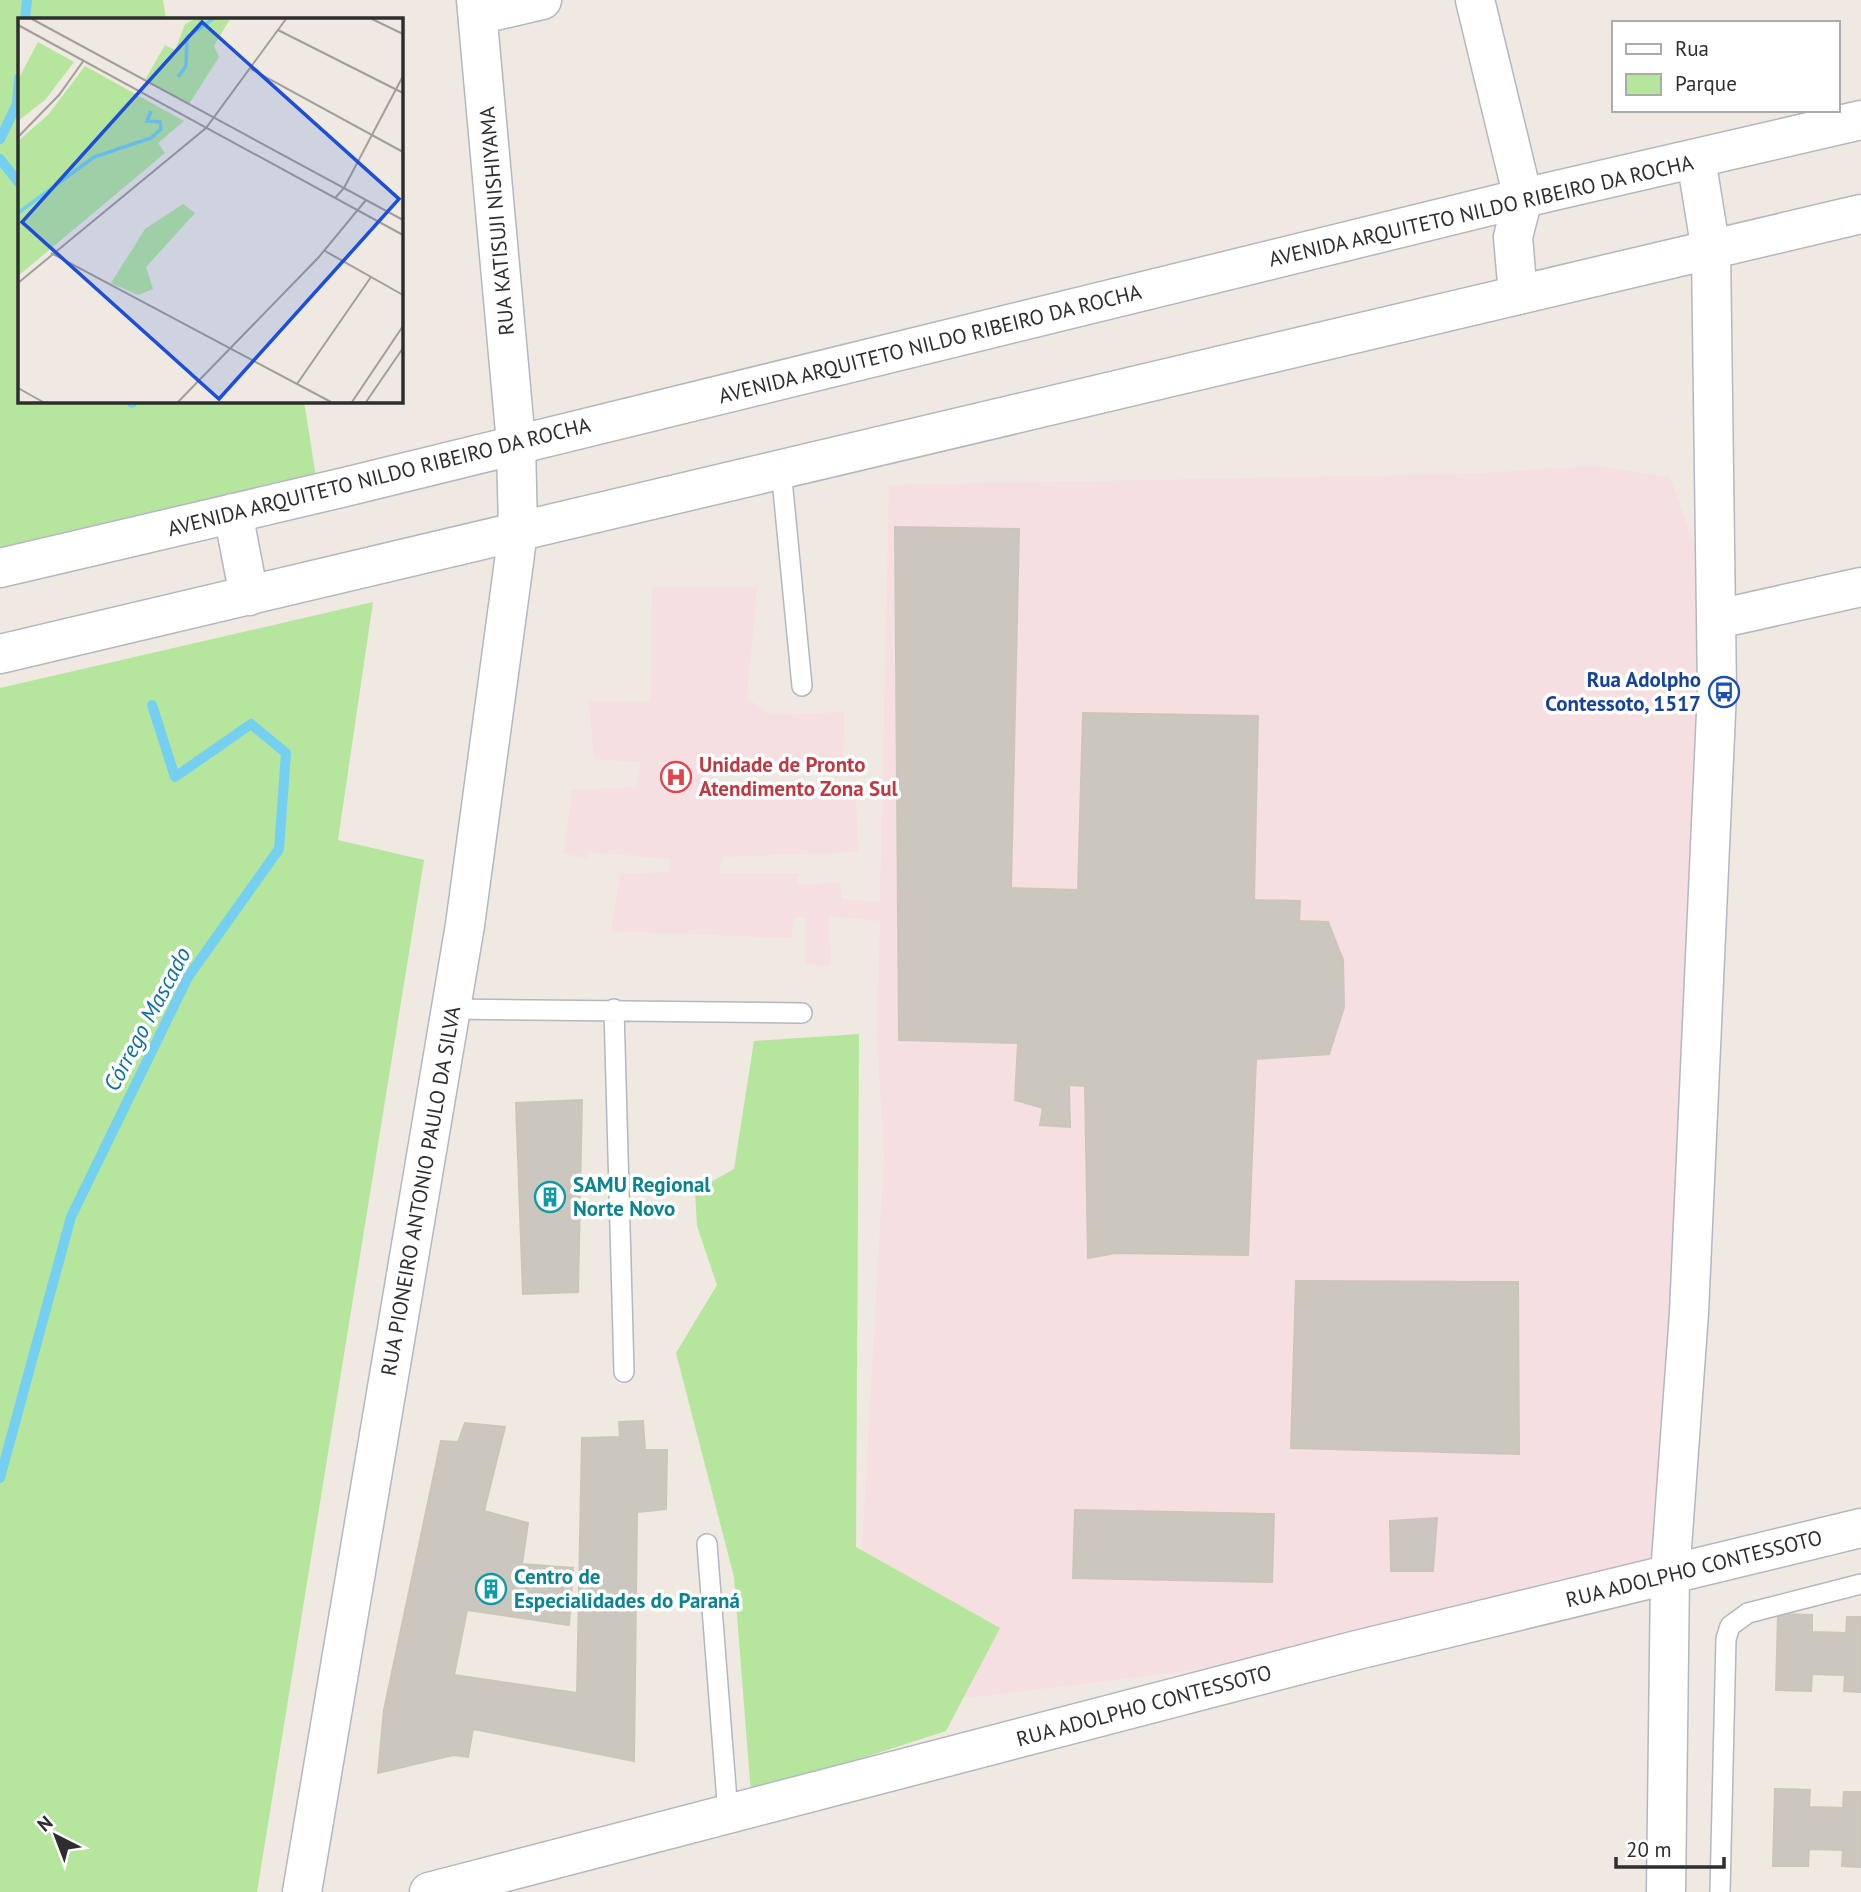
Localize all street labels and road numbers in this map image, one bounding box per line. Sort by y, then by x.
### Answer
street label: RUA KATISUJI NISHIYAMA [473,105,520,337]
street label: AVENIDA ARQUITETO NILDO RIBEIRO DA ROCHA [1266,148,1697,273]
street label: AVENIDA ARQUITETO NILDO RIBEIRO DA ROCHA [716,278,1145,409]
street label: AVENIDA ARQUITETO NILDO RIBEIRO DA ROCHA [165,411,594,542]
street label: RUA PIONEIRO ANTONIO PAULO DA SILVA [375,1003,466,1378]
street label: RUA ADOLPHO CONTESSOTO [1563,1524,1825,1613]
street label: RUA ADOLPHO CONTESSOTO [1013,1658,1274,1753]

